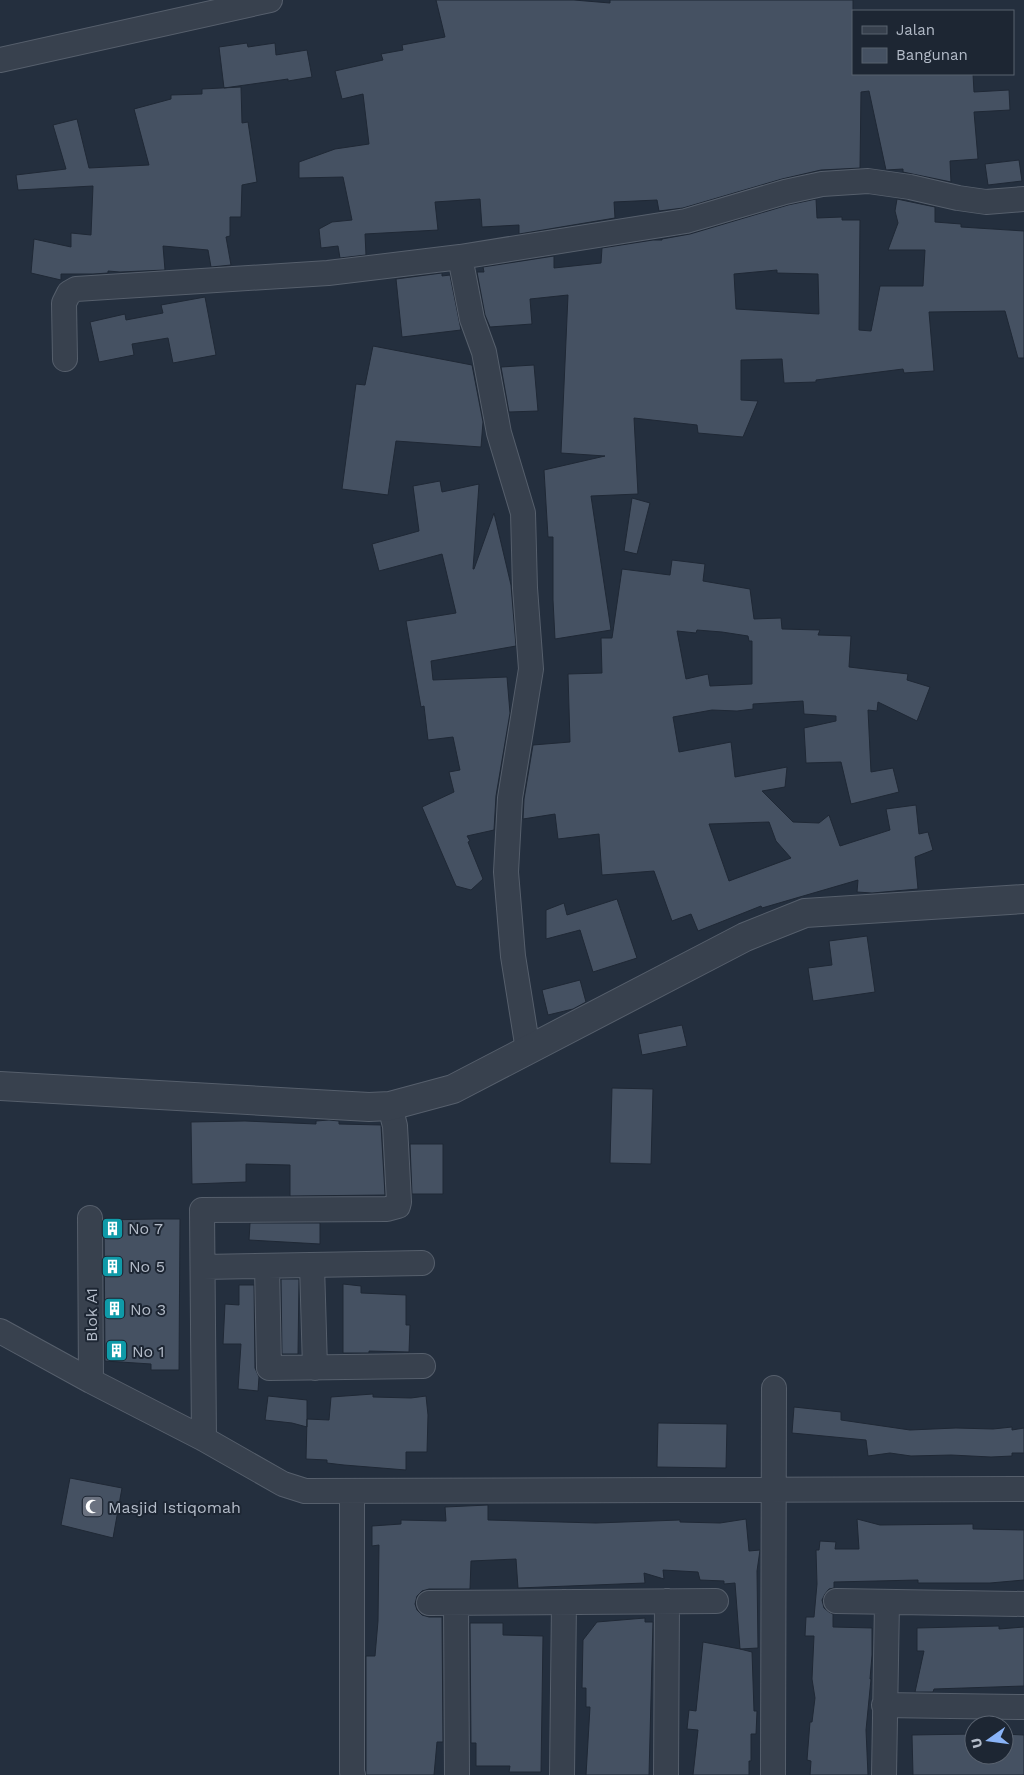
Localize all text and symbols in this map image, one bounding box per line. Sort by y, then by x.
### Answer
legend [852,10,1014,75]
text: Jalan [896,21,935,39]
text: Bangunan [896,46,968,64]
building icon: No 7 [100,1216,124,1240]
place label: No 7 [128,1219,163,1238]
building icon: No 5 [101,1254,125,1278]
place label: No 5 [129,1257,165,1276]
street label: Blok A1 [82,1288,101,1342]
building icon: No 3 [102,1297,126,1321]
place label: No 3 [130,1300,166,1319]
building icon: No 1 [104,1339,128,1363]
place label: No 1 [132,1342,165,1361]
mosque icon: Masjid Istiqomah [80,1495,104,1519]
place label: Masjid Istiqomah [108,1498,241,1517]
north arrow [964,1715,1014,1765]
text: U [967,1736,985,1750]

